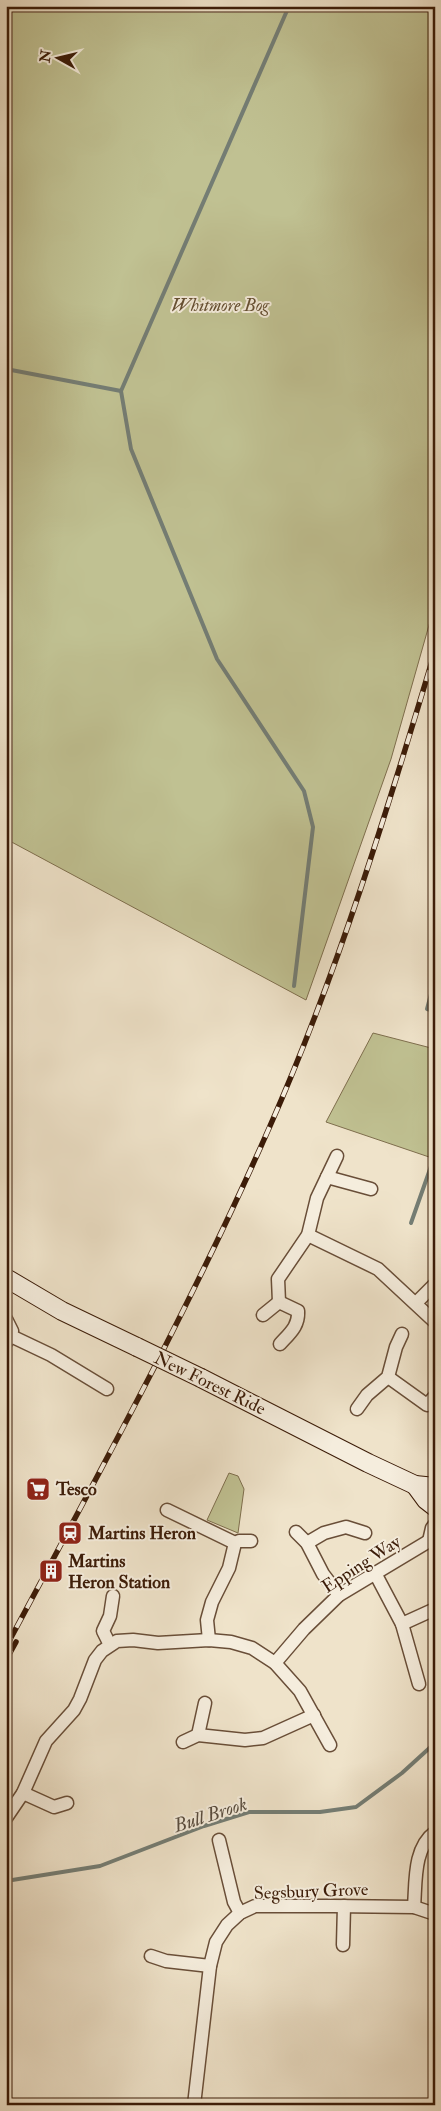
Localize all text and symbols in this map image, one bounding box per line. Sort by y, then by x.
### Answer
north arrow [32,32,82,82]
text: N [36,48,55,65]
park label: Whitmore Bog [171,294,270,317]
street label: New Forest Ride [150,1346,270,1421]
supermarket icon: Tesco [25,1476,51,1502]
place label: Tesco [55,1478,97,1501]
station icon: Martins Heron [57,1520,83,1546]
place label: Martins Heron [87,1522,197,1545]
street label: Epping Way [317,1530,406,1598]
place label: Martins Heron Station [67,1550,171,1594]
building icon: Martins Heron Station [38,1558,64,1584]
water label: Bull Brook [170,1792,250,1838]
street label: Segsbury Grove [253,1878,369,1905]

